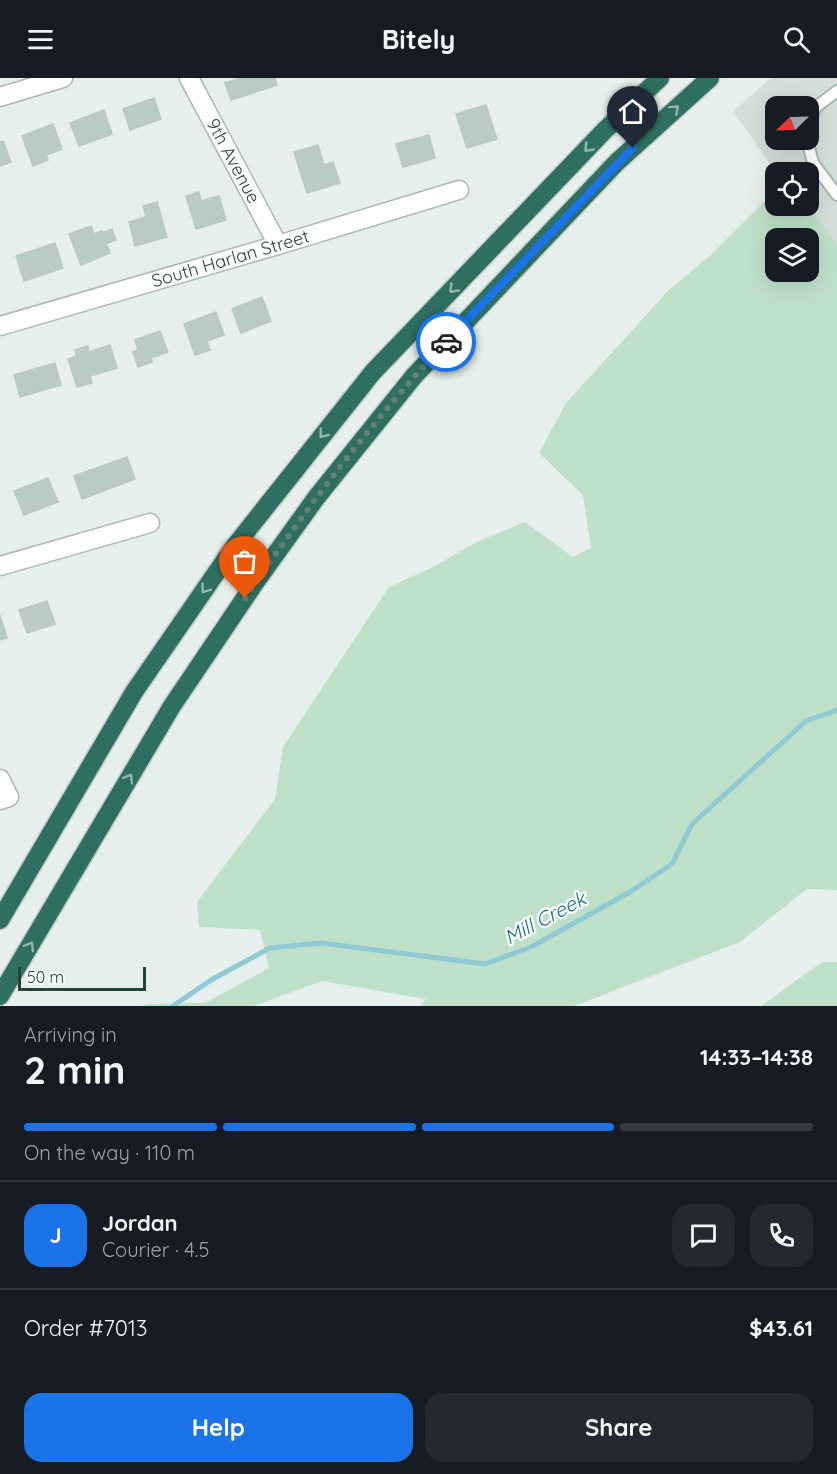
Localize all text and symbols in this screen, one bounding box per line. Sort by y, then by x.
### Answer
text: Bitely [382,22,455,56]
icon: menu [24,23,57,56]
icon: search [780,23,813,56]
pin [607,86,658,148]
icon: home [616,95,649,128]
north arrow [765,96,819,150]
map controls [765,96,819,282]
one-way arrow [668,105,679,116]
street label: 9th Avenue [202,114,266,207]
one-way arrow [584,142,595,152]
button: locate [765,162,819,216]
street label: South Harlan Street [149,224,312,292]
button: layers [765,228,819,282]
one-way arrow [449,282,460,292]
courier [416,312,476,372]
icon: car [430,326,463,359]
one-way arrow [320,428,331,439]
pin [219,536,270,598]
icon: bag [228,545,261,578]
one-way arrow [201,582,212,593]
one-way arrow [122,774,133,784]
water label: Mill Creek [500,885,592,950]
one-way arrow [23,942,34,952]
scale bar [18,964,146,992]
text: 50 m [27,967,64,987]
text: Arriving in [24,1022,117,1047]
text: 14:33–14:38 [700,1043,813,1071]
text: 2 min [24,1045,126,1094]
text: On the way · 110 m [24,1140,195,1165]
button: chat [672,1204,735,1267]
button: phone [750,1204,813,1267]
text: Jordan [102,1209,178,1237]
text: J [49,1221,62,1249]
text: Courier · 4.5 [102,1237,209,1262]
text: Order #7013 [24,1314,148,1342]
text: $43.61 [749,1314,813,1342]
button: Help [24,1393,413,1462]
button: Share [425,1393,813,1462]

